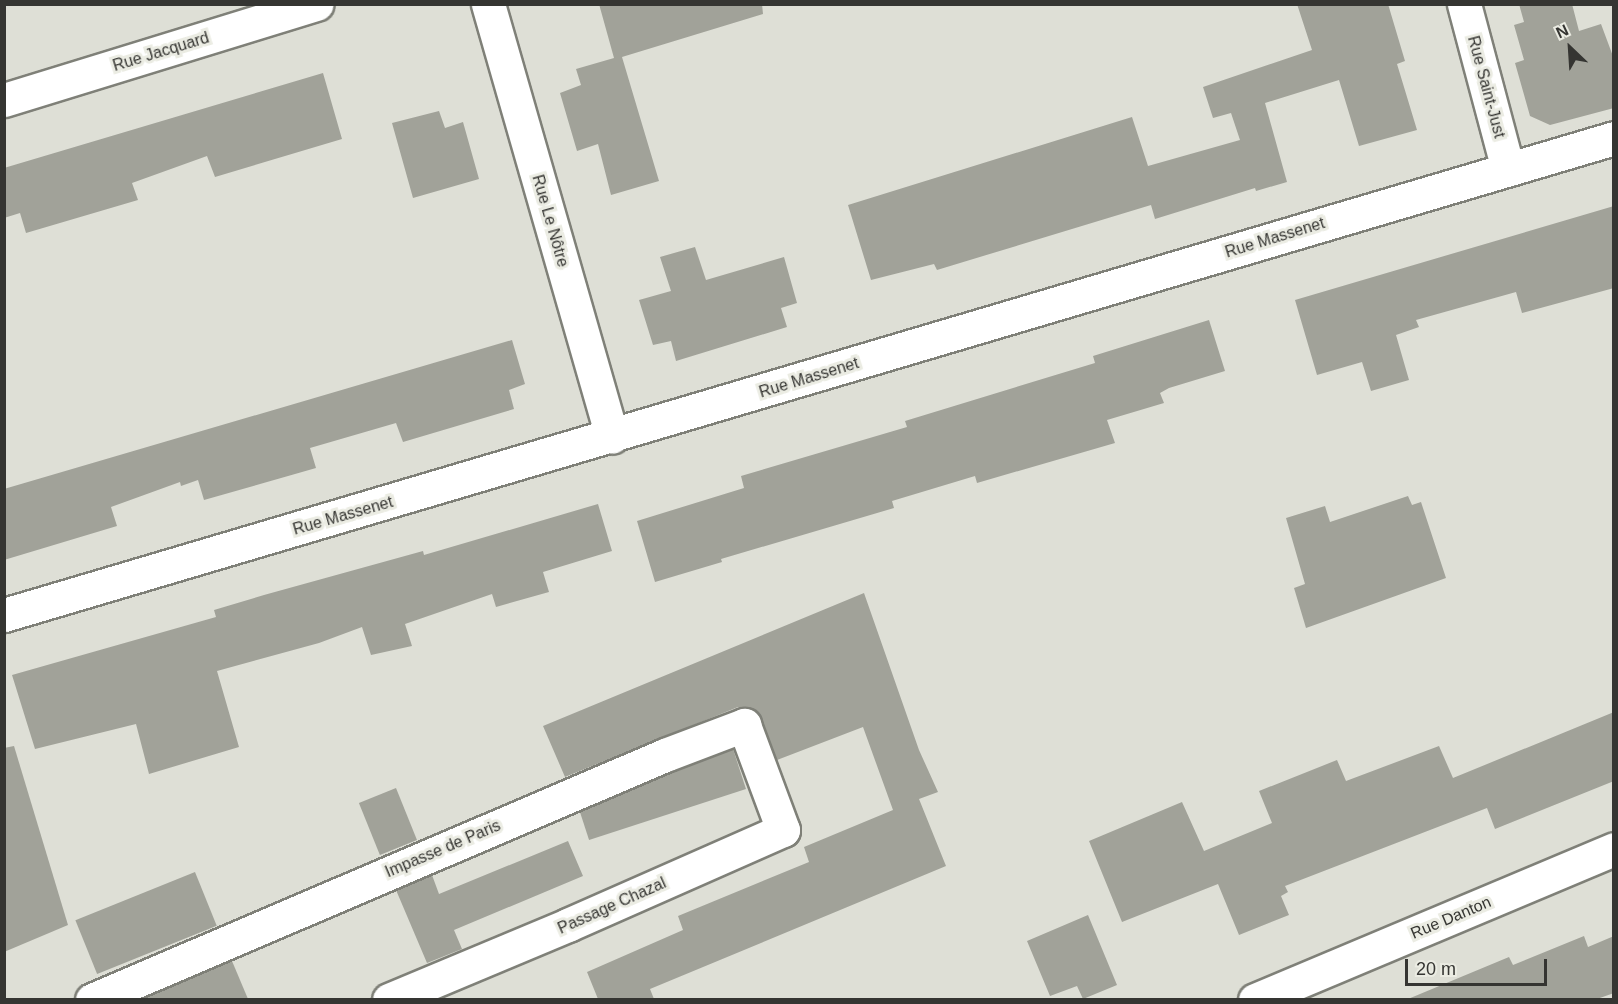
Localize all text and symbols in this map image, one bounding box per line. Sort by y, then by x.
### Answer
north arrow [1540,18,1600,78]
text: N [1553,21,1571,41]
street label: Rue Jacquard [111,28,211,76]
street label: Rue Saint-Just [1463,34,1509,140]
street label: Rue Le Nôtre [528,173,572,269]
street label: Rue Massenet [1223,214,1327,262]
street label: Rue Massenet [757,354,861,402]
street label: Rue Massenet [291,493,395,539]
street label: Impasse de Paris [382,816,504,882]
street label: Passage Chazal [555,874,669,938]
street label: Rue Danton [1408,892,1494,944]
scale bar [1408,947,1550,985]
text: 20 m [1416,959,1456,979]

